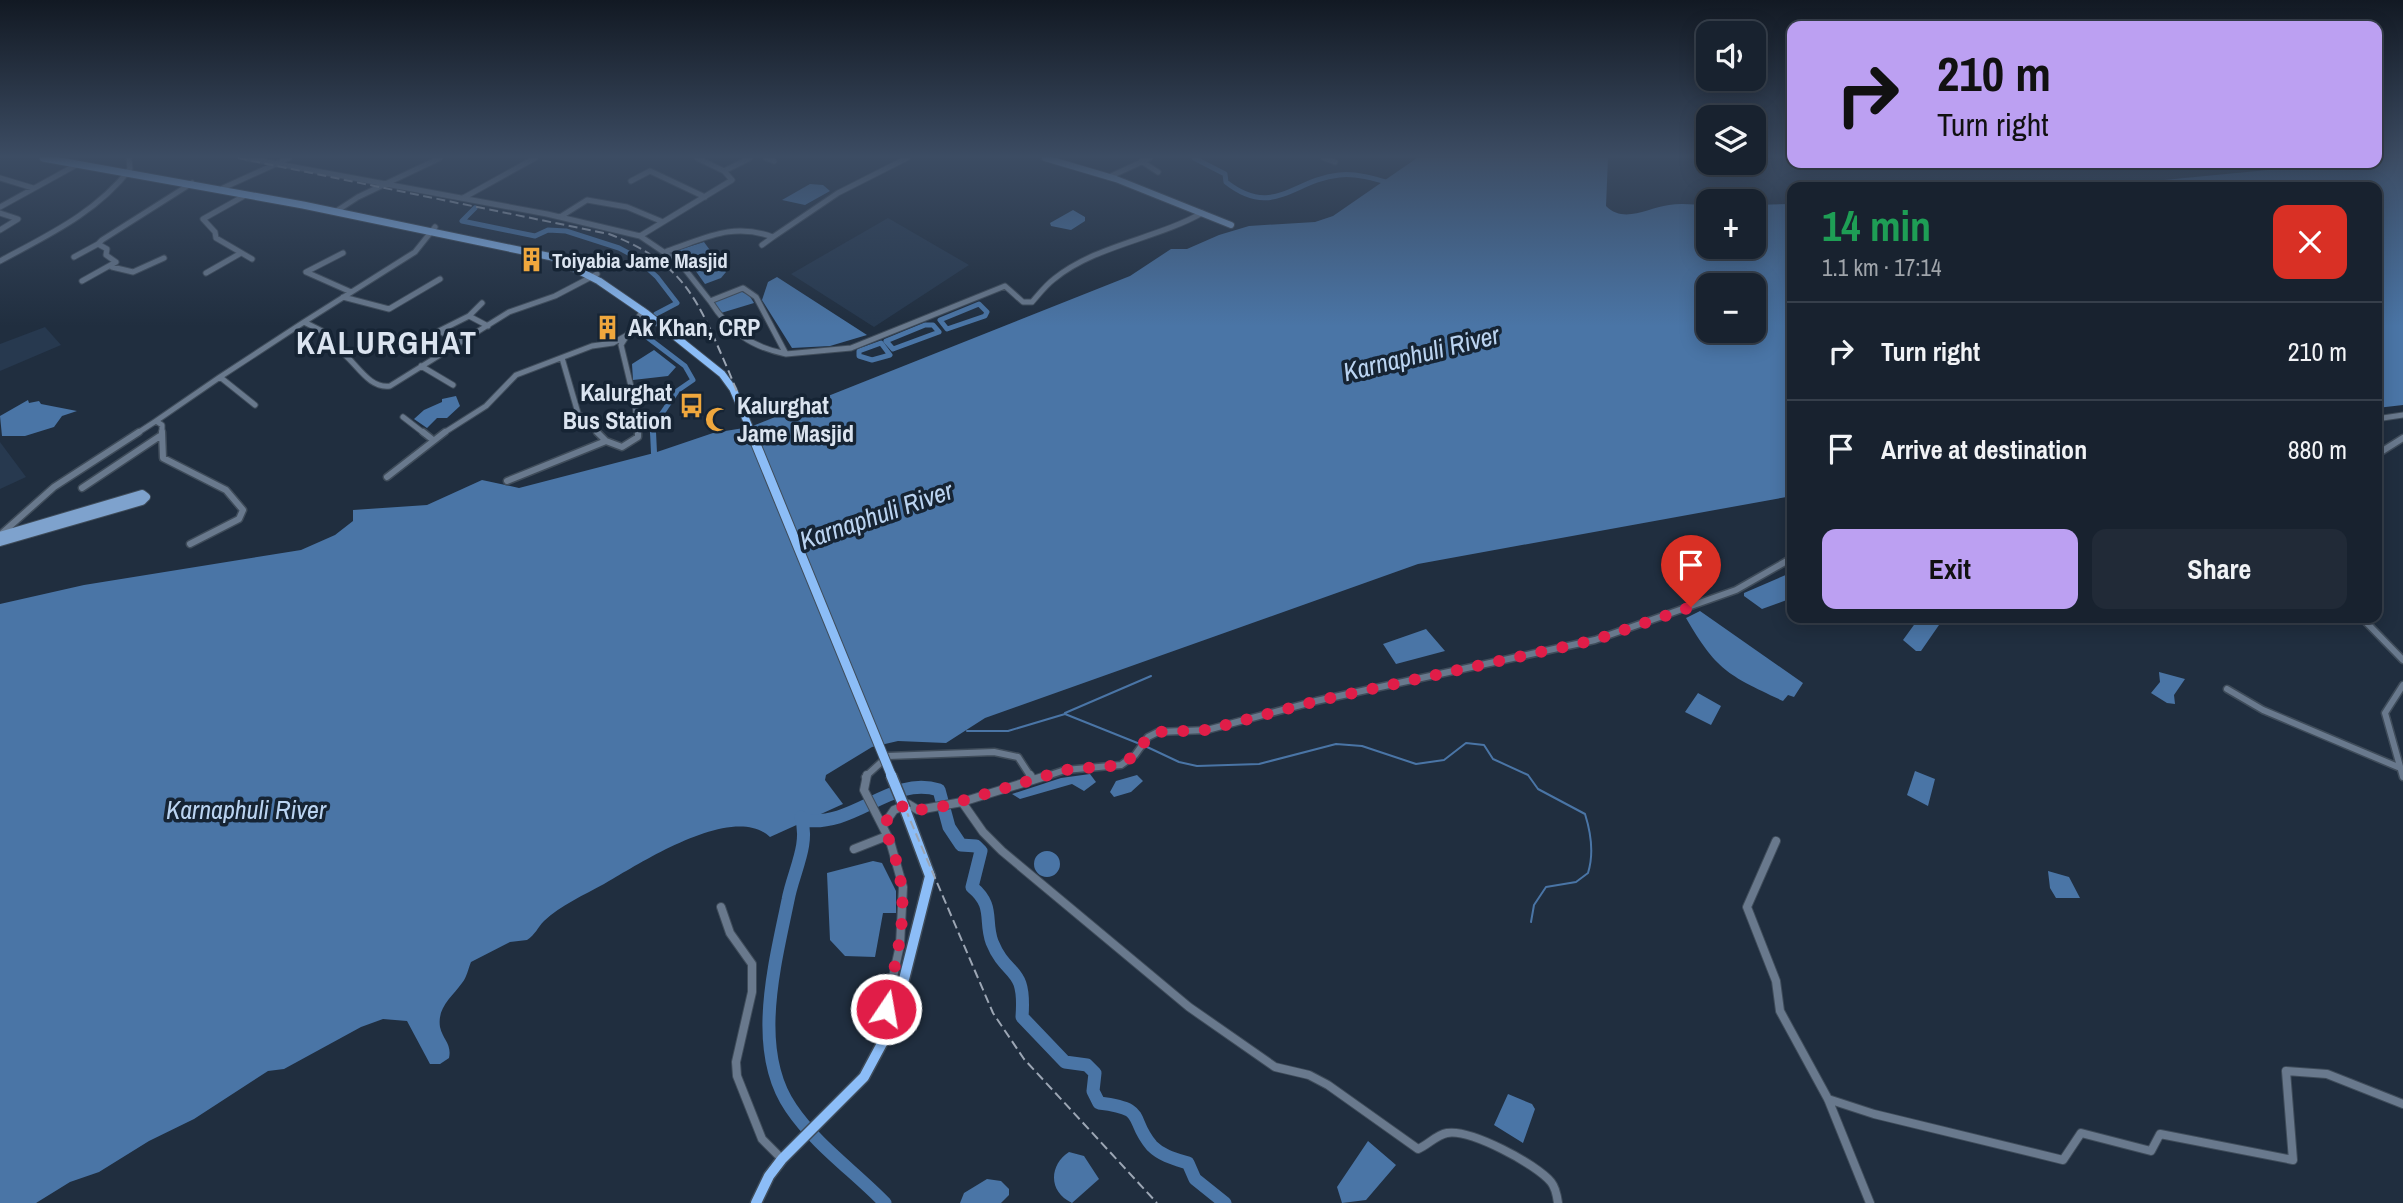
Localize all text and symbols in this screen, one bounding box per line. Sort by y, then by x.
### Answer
map controls [1696,21,1766,343]
button: sound [1696,21,1766,91]
text: 210 m [1937,40,2051,106]
icon: right [1822,49,1913,140]
text: Turn right [1937,103,2049,146]
button: layers [1696,105,1766,175]
button: + [1696,189,1766,259]
text: 14 min [1822,198,1931,254]
button: close [2273,205,2347,279]
building icon: Toiyabia Jame Masjid [518,246,546,274]
place label: Toiyabia Jame Masjid [552,246,728,275]
text: 1.1 km · 17:14 [1822,252,1942,283]
button: − [1696,273,1766,343]
place label: Ak Khan, CRP [628,311,760,343]
building icon: Ak Khan, CRP [594,313,622,341]
water label: Karnaphuli River [1339,316,1504,389]
district label: KALURGHAT [296,321,478,364]
icon: right [1822,332,1860,370]
text: Turn right [1881,334,1980,369]
text: 210 m [2288,334,2347,369]
place label: Kalurghat Bus Station [563,376,672,436]
place label: Kalurghat Jame Masjid [737,389,854,449]
bus stop icon: Kalurghat Bus Station [678,392,706,420]
mosque icon: Kalurghat Jame Masjid [703,405,731,433]
icon: arrive [1822,430,1860,468]
text: Arrive at destination [1881,432,2087,467]
text: 880 m [2288,432,2347,467]
water label: Karnaphuli River [795,472,958,558]
button: Exit [1822,529,2078,609]
button: Share [2092,529,2347,609]
pin [1661,535,1721,607]
icon: arrive [1672,546,1710,584]
water label: Karnaphuli River [166,792,327,827]
position arrow [849,972,923,1046]

